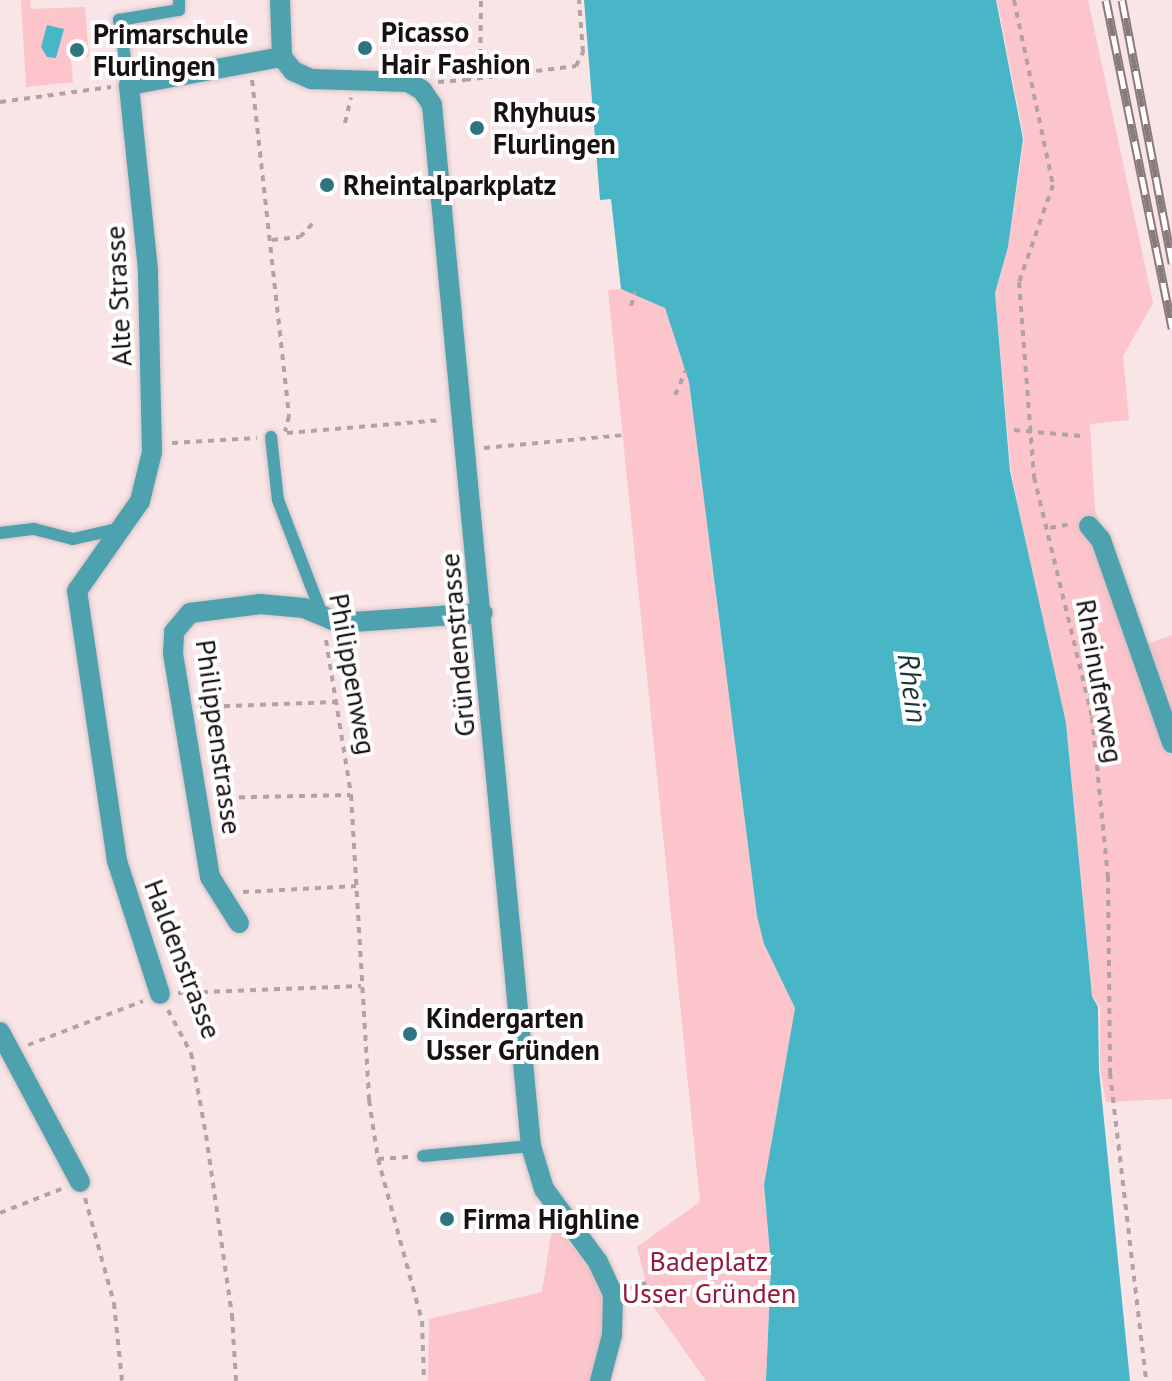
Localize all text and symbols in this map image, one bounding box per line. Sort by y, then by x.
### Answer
place label: Picasso Hair Fashion [381,15,531,81]
place label: Primarschule Flurlingen [93,17,249,83]
marker: Picasso Hair Fashion [356,39,374,57]
marker: Primarschule Flurlingen [68,41,86,59]
place label: Rhyhuus Flurlingen [493,95,616,161]
marker: Rhyhuus Flurlingen [468,119,486,137]
place label: Rheintalparkplatz [343,168,556,202]
marker: Rheintalparkplatz [318,176,336,194]
street label: Alte Strasse [98,225,138,367]
street label: Gründenstrasse [432,552,482,738]
street label: Philippenweg [322,591,384,757]
street label: Rheinuferweg [1069,596,1131,766]
street label: Philippenstrasse [189,637,249,837]
water label: Rhein [890,651,936,725]
street label: Haldenstrasse [137,875,229,1043]
place label: Kindergarten Usser Gründen [426,1001,600,1067]
marker: Kindergarten Usser Gründen [401,1025,419,1043]
place label: Firma Highline [463,1202,639,1236]
marker: Firma Highline [438,1210,456,1228]
park label: Badeplatz Usser Gründen [622,1244,796,1310]

